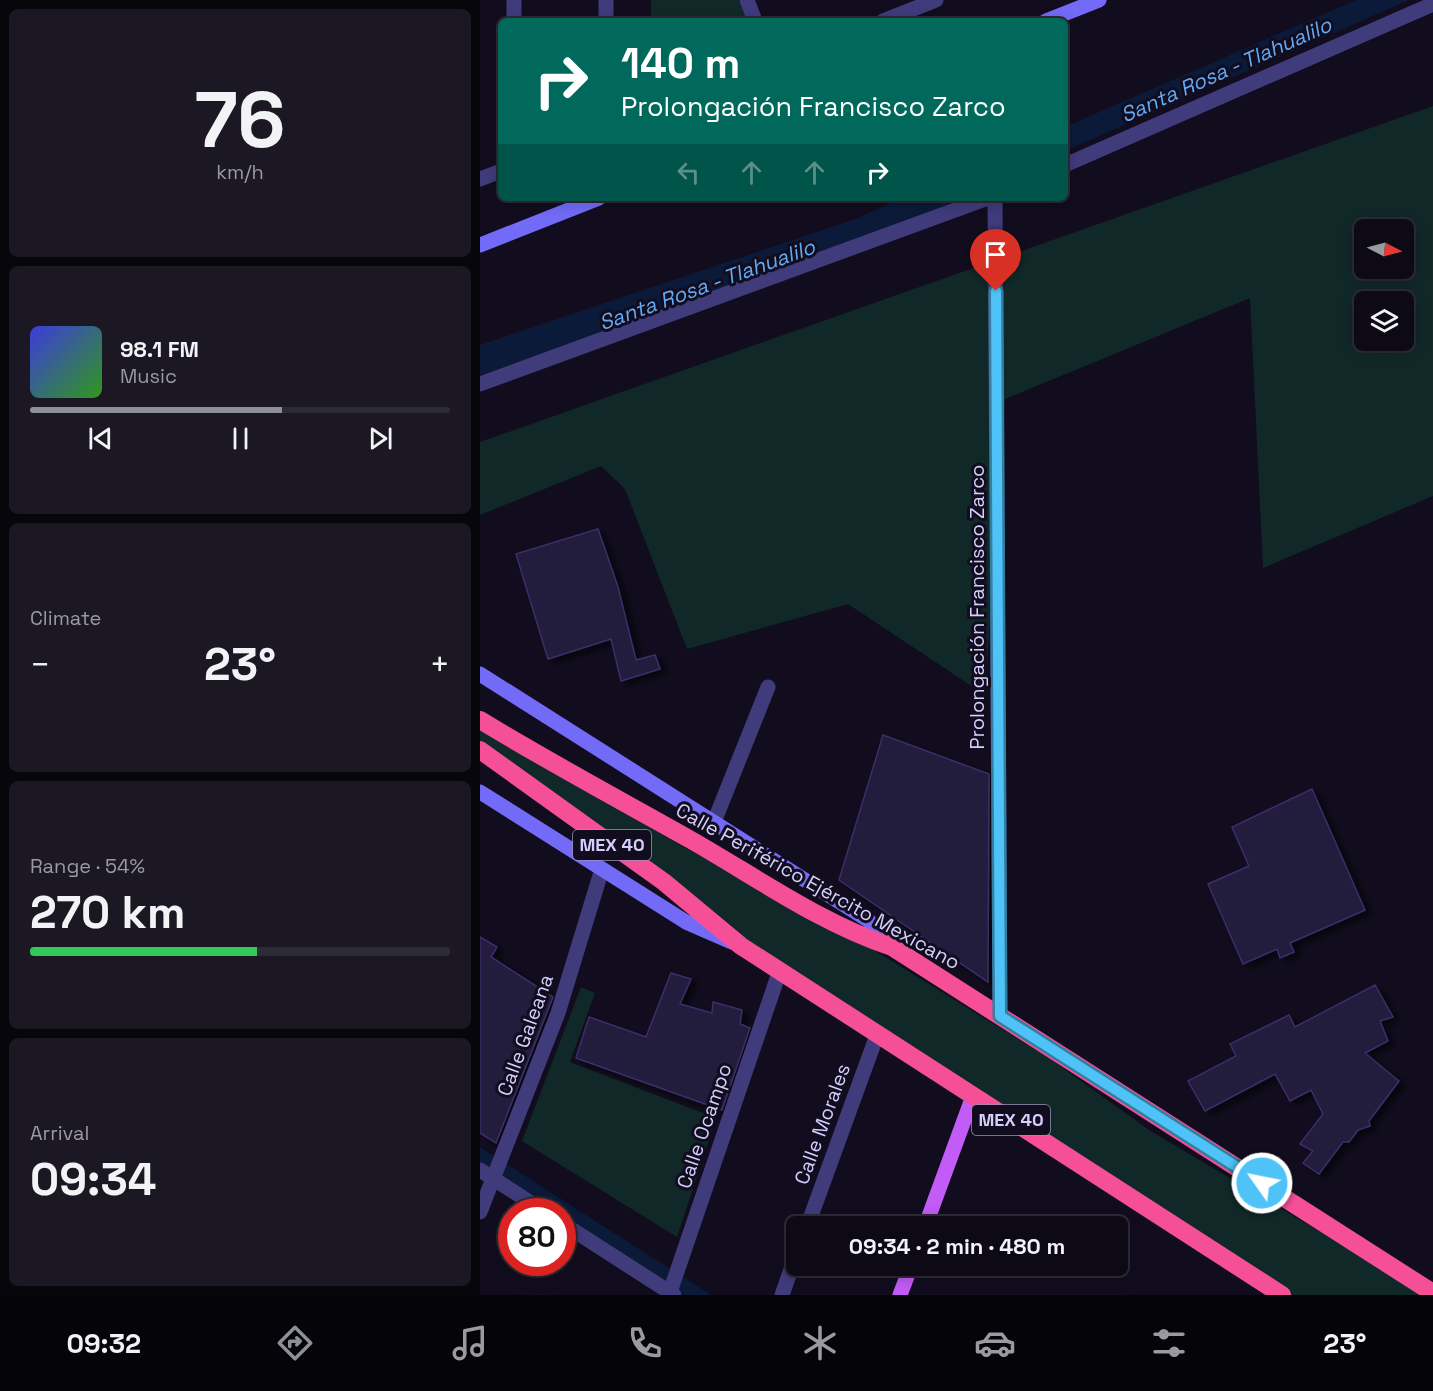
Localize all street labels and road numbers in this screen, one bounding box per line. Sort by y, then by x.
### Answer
street label: Prolongación Francisco Zarco [964,465,990,749]
street label: Calle Periférico Ejército Mexicano [671,797,965,975]
road number: MEX 40 [573,830,651,860]
street label: Calle Galeana [491,970,559,1100]
street label: Calle Ocampo [670,1060,738,1192]
street label: Calle Morales [788,1060,856,1188]
road number: MEX 40 [972,1105,1050,1135]

